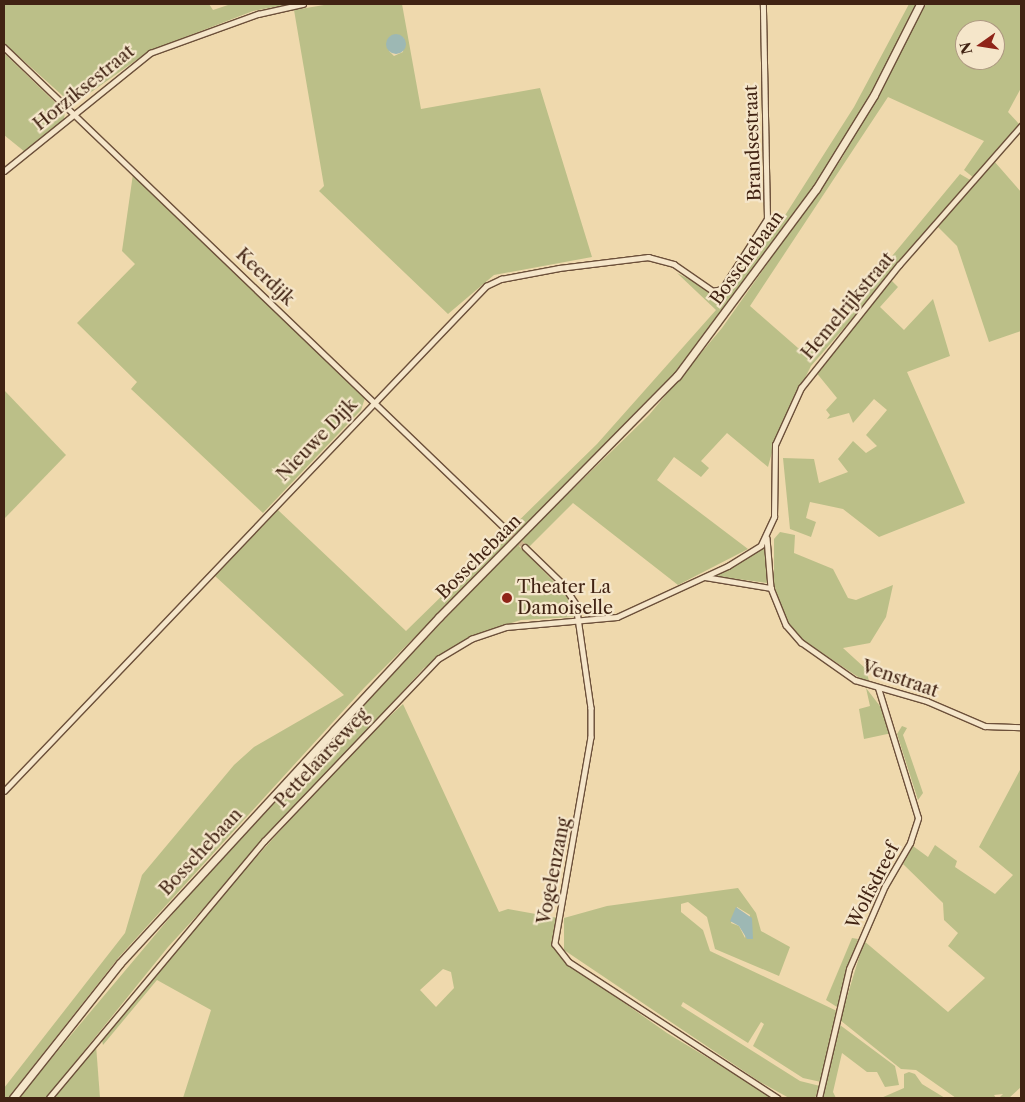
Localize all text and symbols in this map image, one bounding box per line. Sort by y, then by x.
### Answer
north arrow [955,20,1005,70]
text: N [956,40,976,56]
street label: Horziksestraat [29,41,139,135]
street label: Brandsestraat [740,84,766,202]
street label: Bosschebaan [706,207,788,309]
street label: Keerdijk [231,244,299,310]
street label: Hemelrijkstraat [797,248,899,364]
street label: Nieuwe Dijk [272,394,362,486]
street label: Bosschebaan [432,510,526,604]
place label: Theater La Damoiselle [517,577,613,620]
marker: Theater La Damoiselle [501,592,513,604]
street label: Venstraat [859,656,941,702]
street label: Pettelaarseweg [271,704,373,812]
street label: Bosschebaan [155,804,247,900]
street label: Vogelenzang [533,816,575,926]
street label: Wolfsdreef [842,839,904,933]

